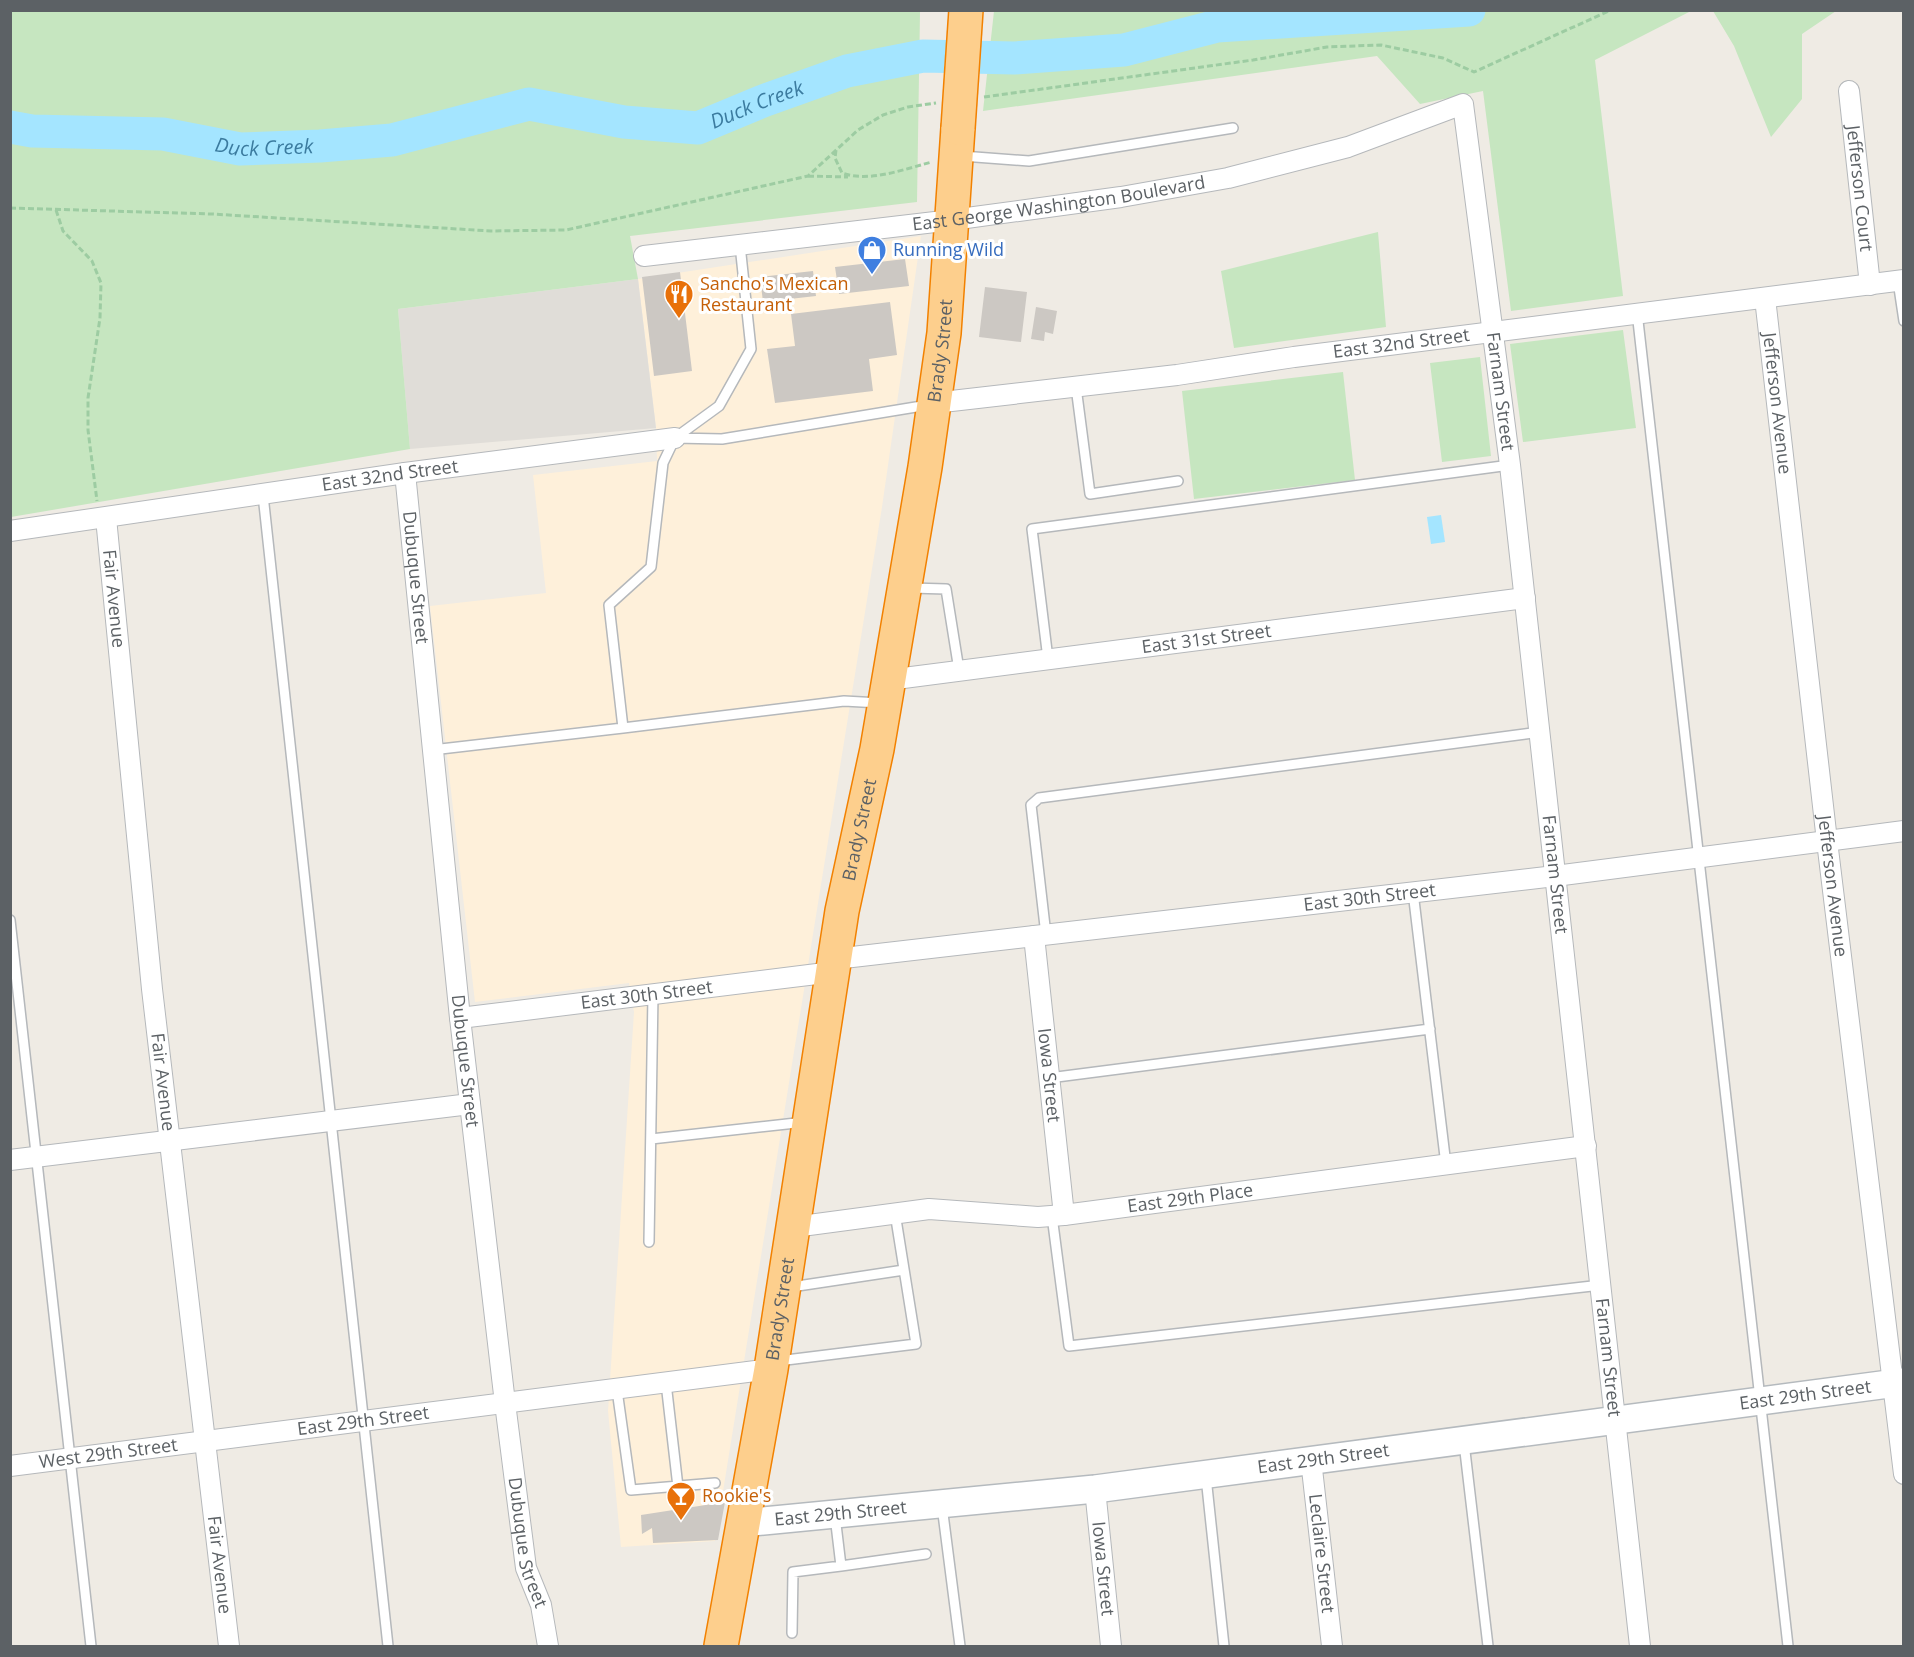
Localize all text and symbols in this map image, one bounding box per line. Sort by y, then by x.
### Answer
water label: Duck Creek [706,73,808,135]
street label: Jefferson Court [1842,122,1879,253]
water label: Duck Creek [213,130,315,162]
street label: East George Washington Boulevard [911,169,1207,236]
shop icon: Running Wild [856,234,888,276]
place label: Running Wild [893,237,1004,261]
place label: Sancho's Mexican Restaurant [700,271,849,316]
restaurant icon: Sancho's Mexican Restaurant [663,278,695,320]
street label: Brady Street [921,298,957,404]
street label: East 32nd Street [1331,322,1471,363]
street label: Jefferson Avenue [1758,329,1798,475]
street label: Farnam Street [1482,331,1521,452]
street label: East 32nd Street [320,453,459,496]
street label: Dubuque Street [398,510,435,645]
street label: Fair Avenue [98,548,132,649]
street label: East 31st Street [1140,618,1272,658]
street label: Brady Street [836,776,881,883]
street label: Jefferson Avenue [1813,812,1854,958]
street label: Farnam Street [1538,814,1575,935]
street label: East 30th Street [1302,877,1437,916]
street label: East 30th Street [579,974,714,1014]
street label: Dubuque Street [447,993,486,1128]
street label: Iowa Street [1033,1027,1067,1124]
street label: Fair Avenue [146,1032,182,1132]
street label: East 29th Place [1126,1177,1255,1218]
street label: Brady Street [759,1256,799,1362]
street label: Farnam Street [1591,1297,1628,1418]
street label: East 29th Street [1738,1373,1872,1415]
street label: East 29th Street [296,1400,430,1440]
street label: West 29th Street [37,1432,179,1473]
street label: East 29th Street [1256,1437,1391,1478]
street label: Dubuque Street [504,1476,554,1611]
bar icon: Rookie's [665,1480,697,1522]
place label: Rookie's [702,1483,771,1507]
street label: Leclaire Street [1304,1492,1341,1614]
street label: East 29th Street [773,1494,908,1531]
street label: Fair Avenue [203,1514,238,1615]
street label: Iowa Street [1087,1520,1121,1617]

